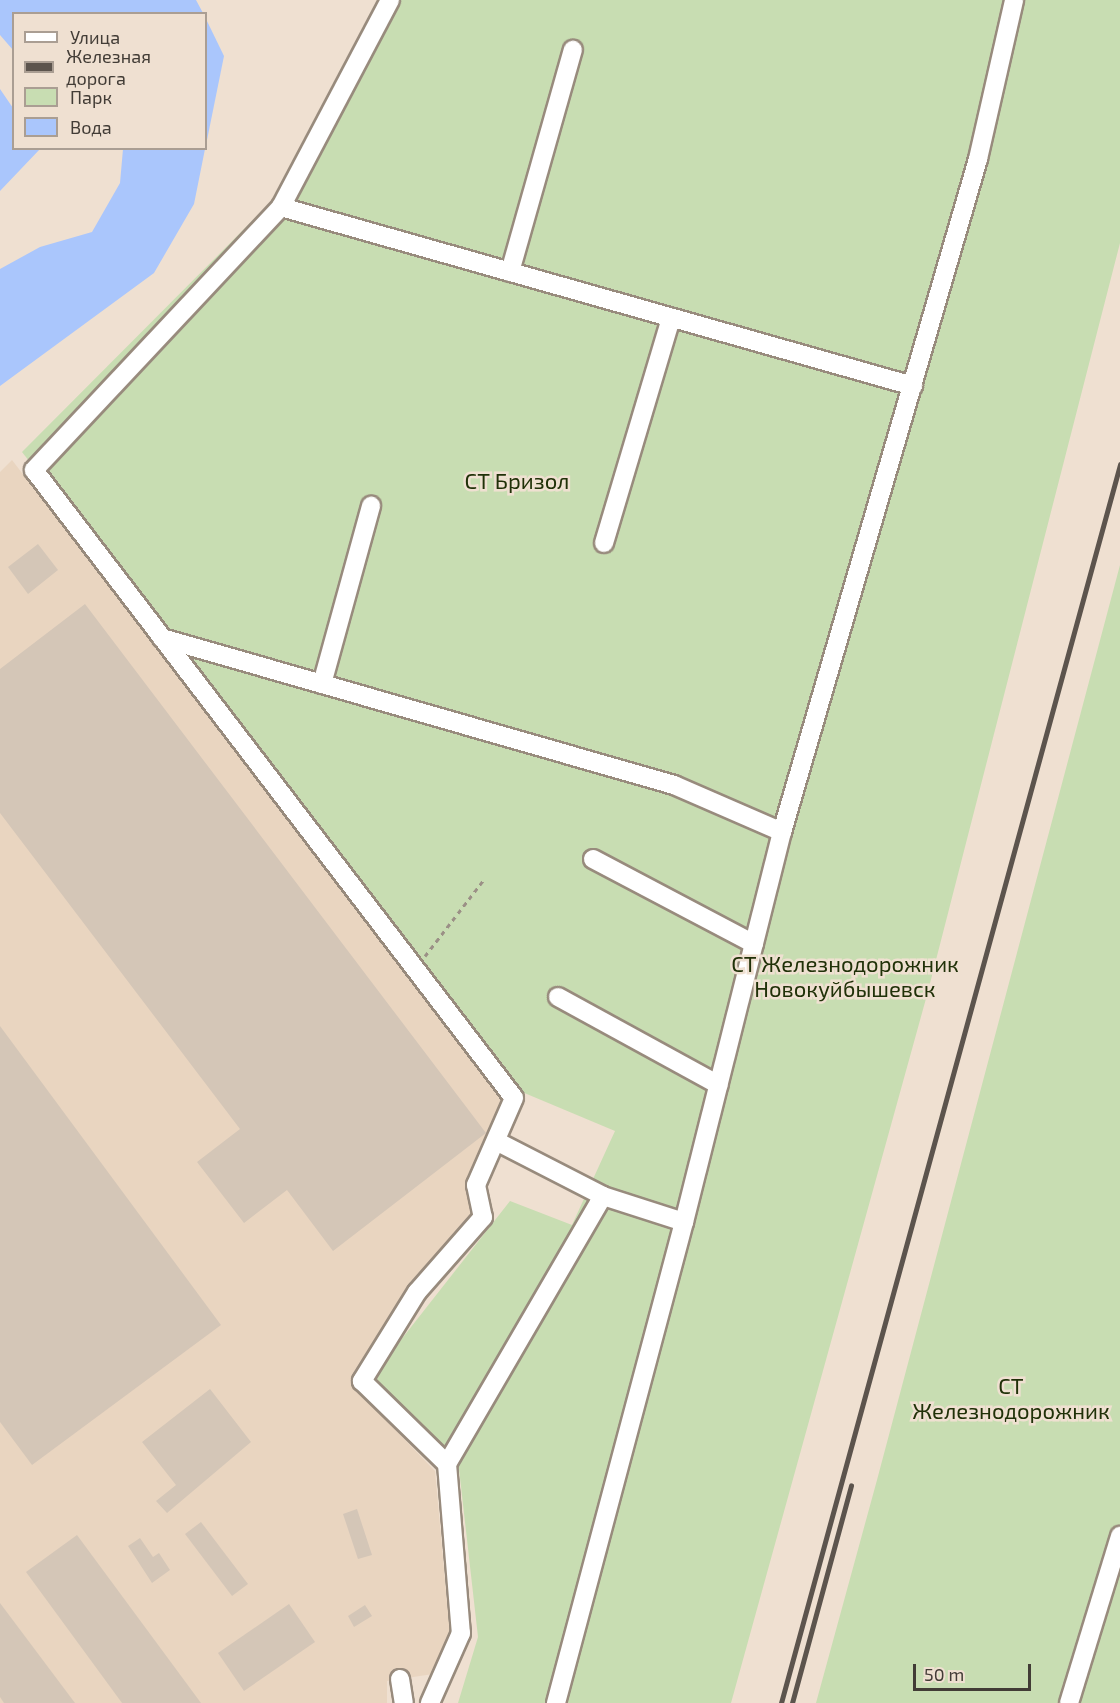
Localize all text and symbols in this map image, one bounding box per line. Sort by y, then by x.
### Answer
legend [12,12,207,150]
text: Улица [70,26,120,48]
text: Железная дорога [66,45,151,89]
text: Парк [70,86,112,108]
text: Вода [70,116,112,138]
park label: СТ Бризол [465,468,569,494]
park label: СТ Железнодорожник Новокуйбышевск [731,950,959,1002]
park label: СТ Железнодорожник [912,1372,1110,1424]
scale bar [916,1652,1034,1690]
text: 50 m [924,1663,964,1685]

